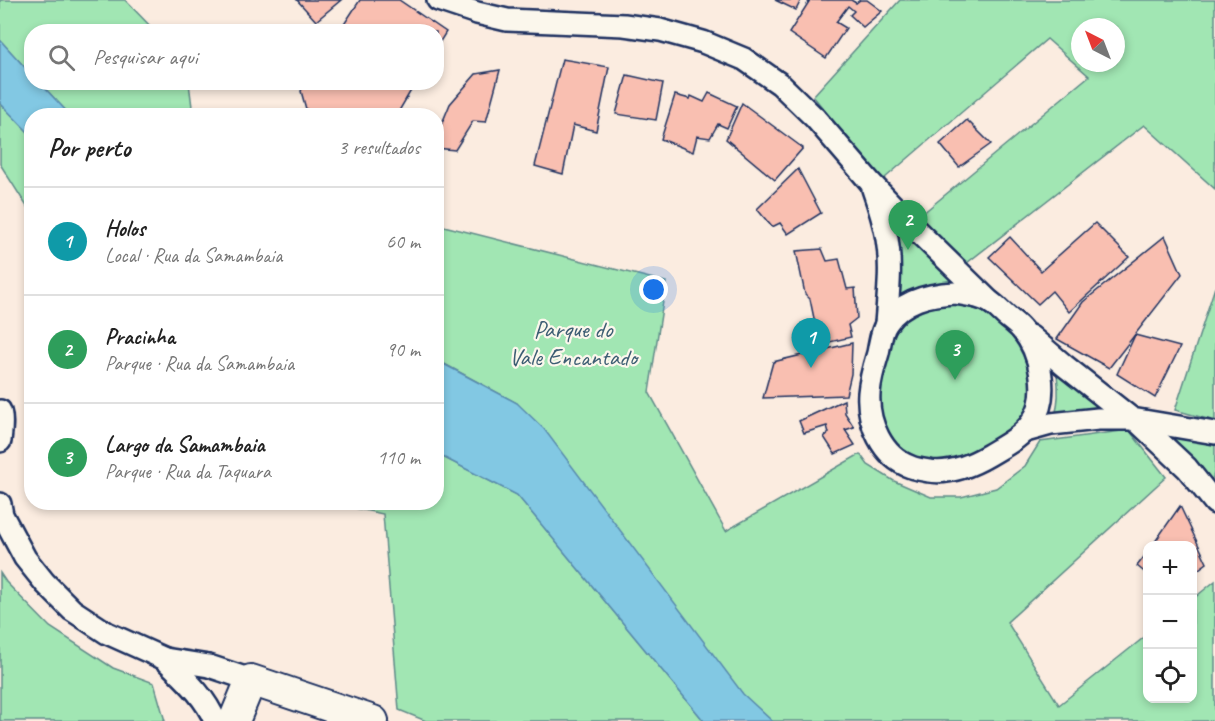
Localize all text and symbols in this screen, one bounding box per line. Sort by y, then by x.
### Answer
north arrow [1071,18,1125,72]
search box [24,24,444,90]
icon: search [45,41,78,74]
text: Pesquisar aqui [93,43,198,71]
text: Por perto [48,131,130,164]
text: 3 resultados [338,135,420,160]
pin: 2 [888,200,928,250]
text: Holos [105,215,145,243]
text: 1 [63,229,72,254]
text: 60 m [386,229,420,254]
text: Local · Rua da Samambaia [105,243,282,268]
your location [639,275,668,304]
park label: Parque do Vale Encantado [509,314,640,372]
pin: 1 [792,318,830,368]
text: Pracinha [105,323,175,351]
pin: 3 [936,330,974,380]
text: 2 [63,337,72,362]
text: 90 m [386,337,420,362]
text: Parque · Rua da Samambaia [105,351,294,376]
text: Largo da Samambaia [105,431,265,459]
text: 3 [63,445,72,470]
text: 110 m [377,445,420,470]
text: Parque · Rua da Taquara [105,459,271,484]
map controls [1143,541,1197,703]
button: + [1143,541,1197,595]
button: − [1143,595,1197,649]
button: locate [1143,649,1197,703]

